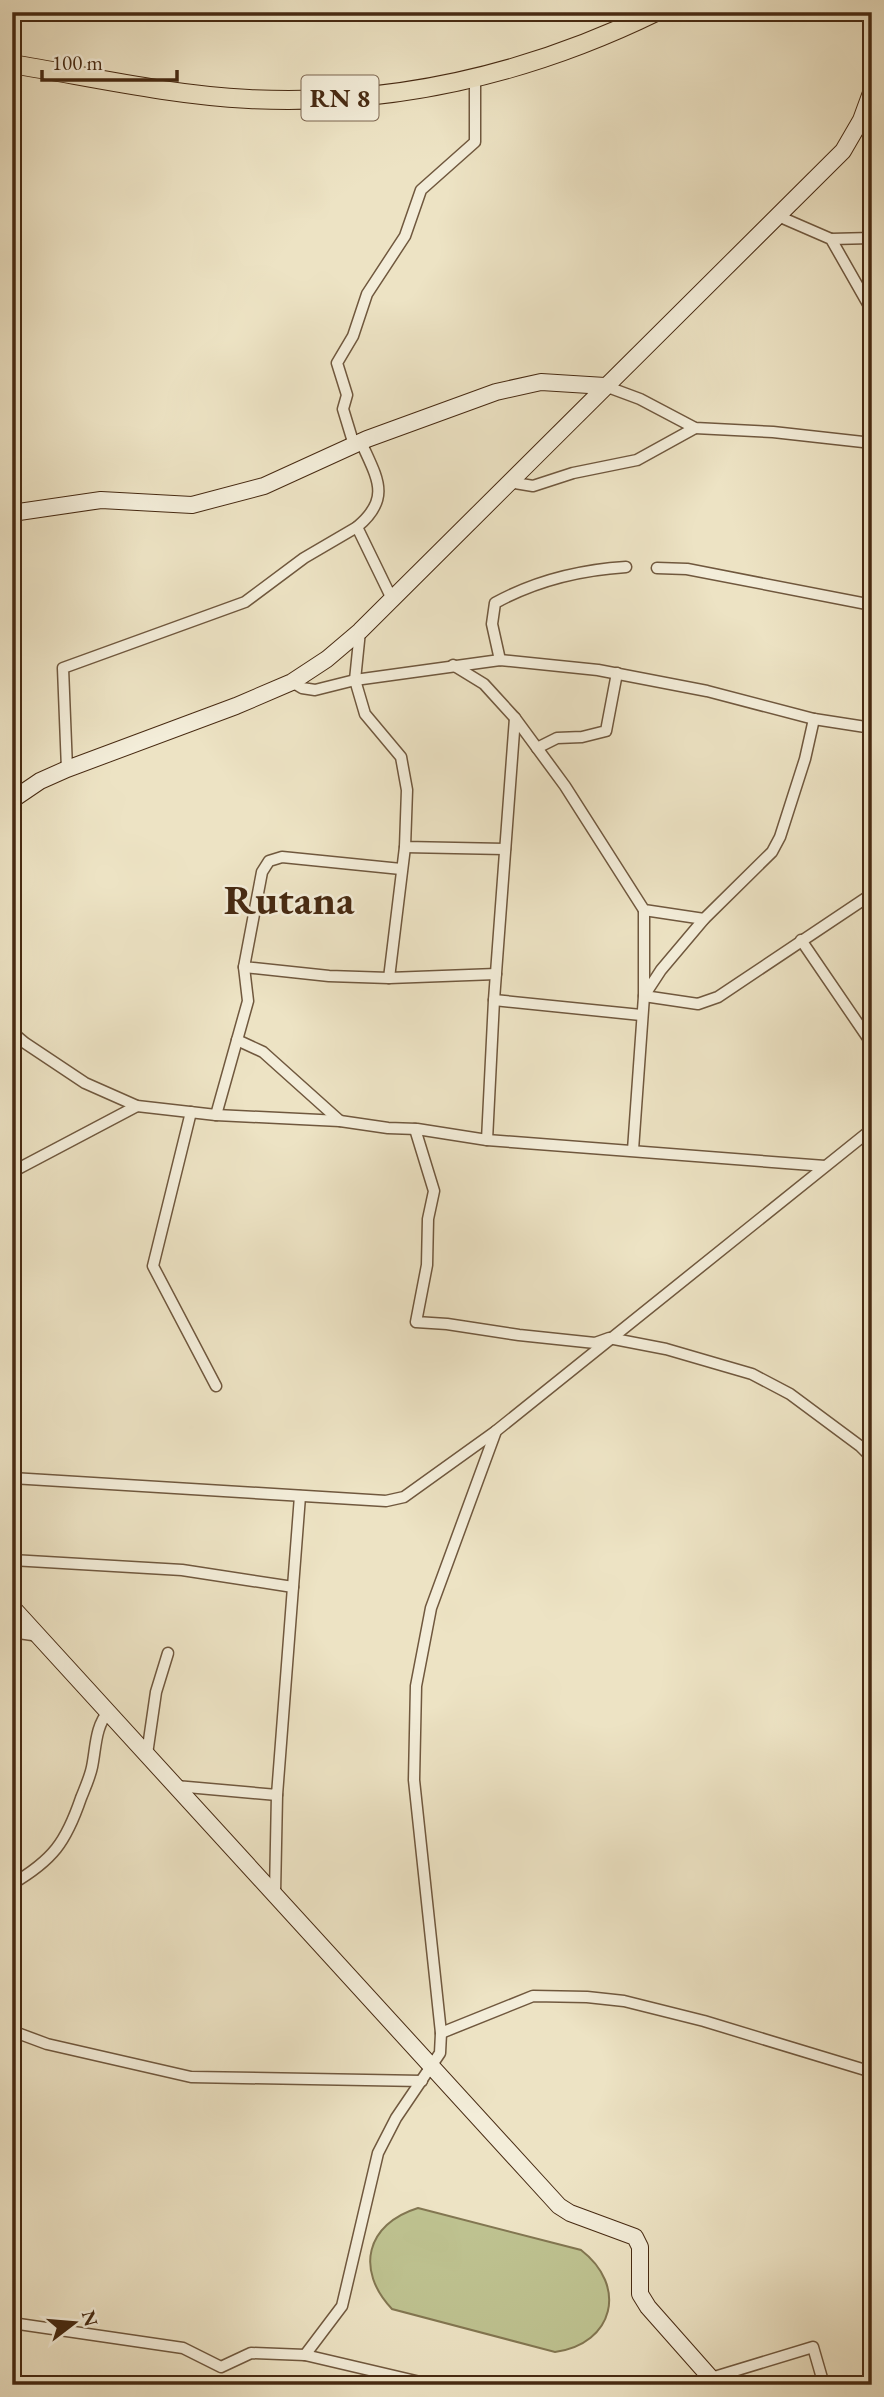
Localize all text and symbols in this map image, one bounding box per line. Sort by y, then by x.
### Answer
scale bar [42,38,177,82]
text: 100 m [52,49,103,76]
road number: RN 8 [302,76,378,120]
district label: Rutana [224,872,355,927]
north arrow [38,2288,108,2358]
text: N [76,2308,104,2330]

